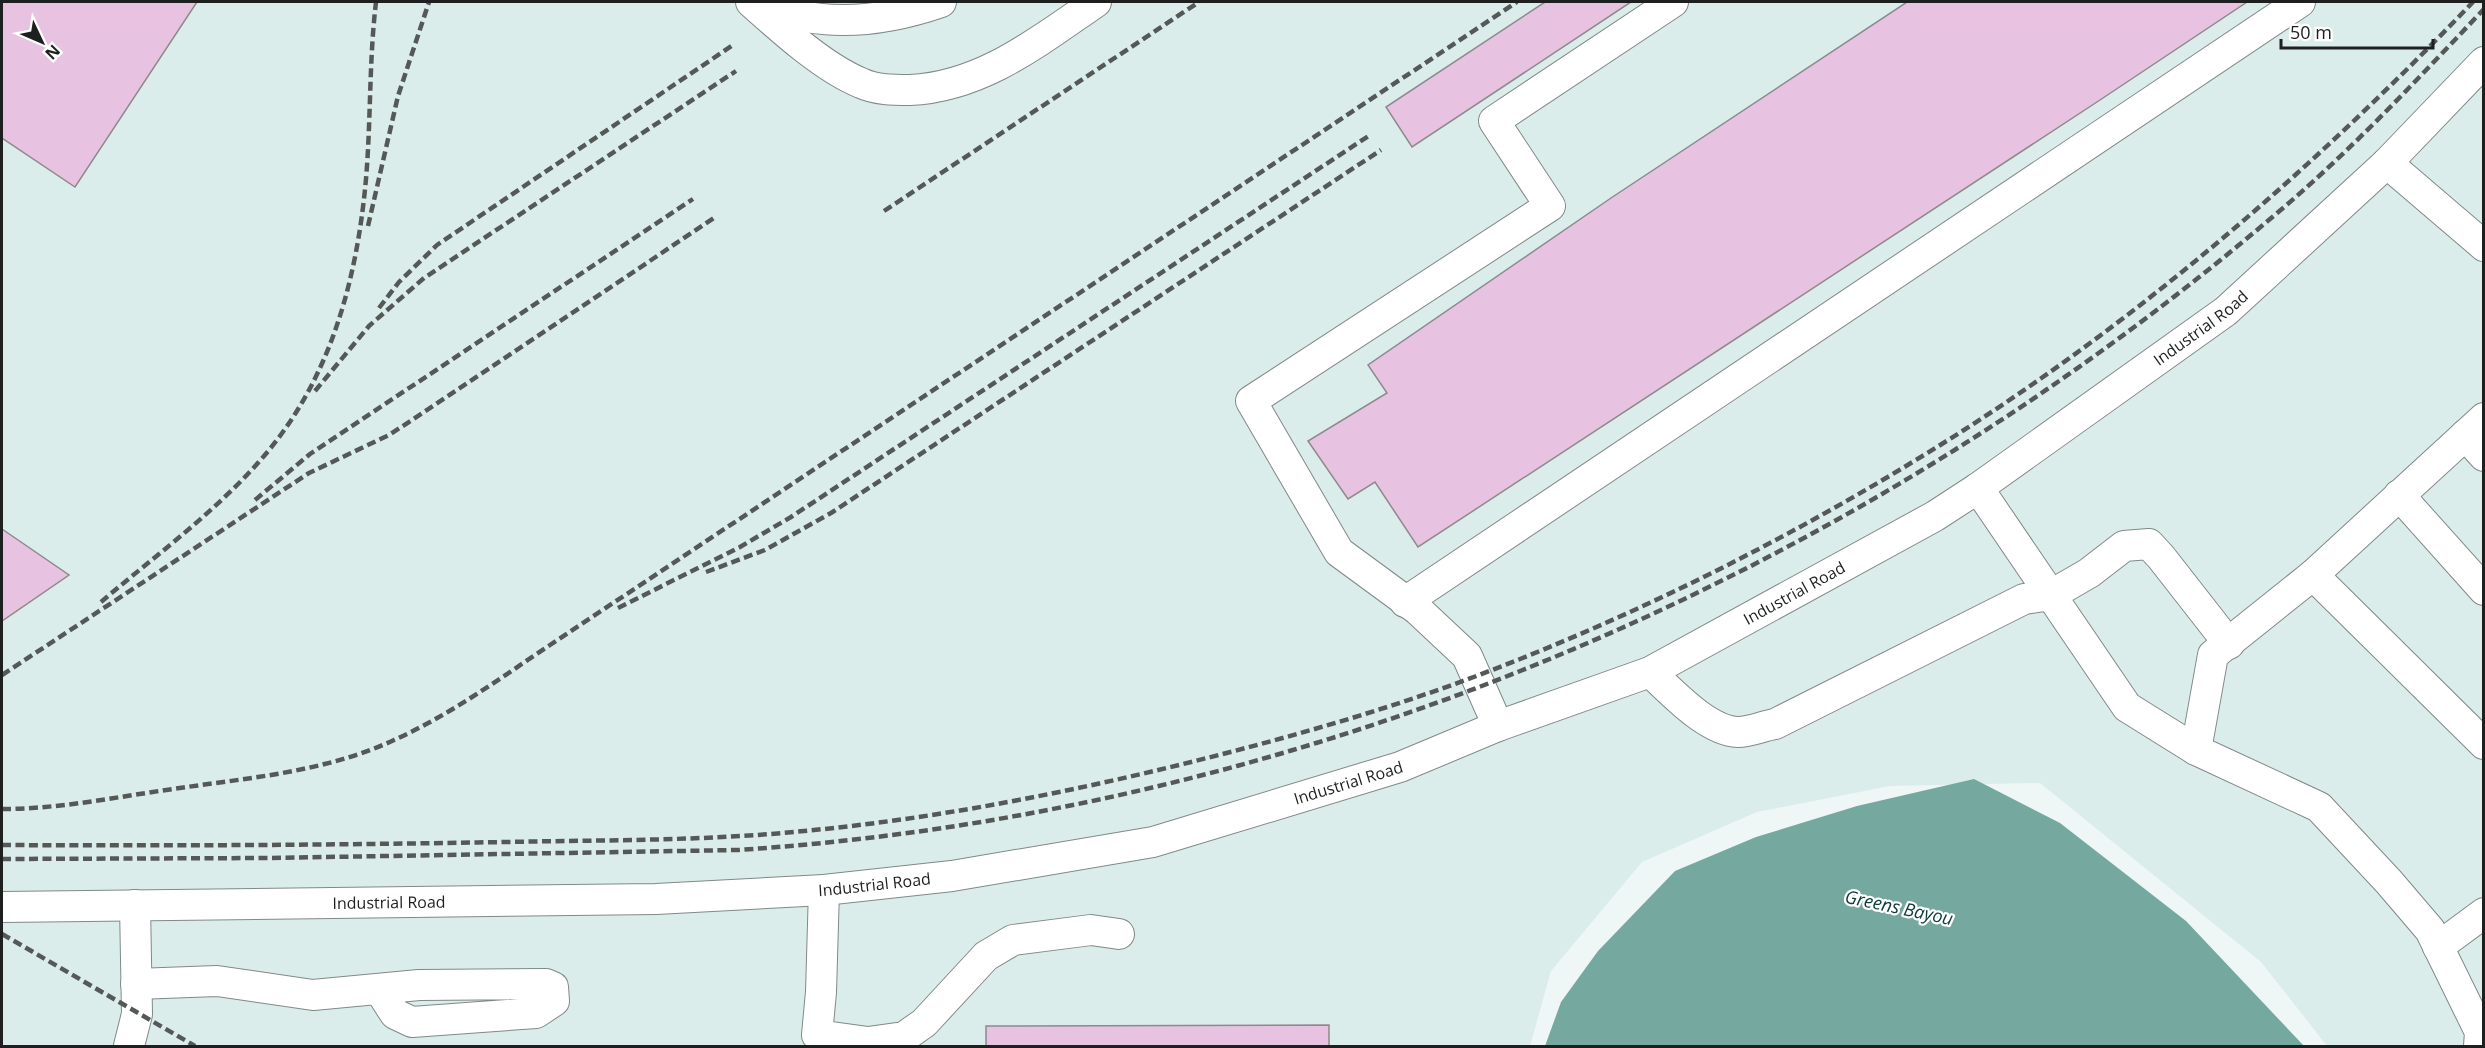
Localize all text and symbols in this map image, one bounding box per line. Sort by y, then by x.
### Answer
north arrow [12,12,72,72]
scale bar [2281,12,2432,50]
text: 50 m [2290,20,2332,44]
text: N [40,40,65,65]
street label: Industrial Road [2149,285,2253,371]
street label: Industrial Road [1739,556,1849,630]
street label: Industrial Road [1291,756,1406,810]
street label: Industrial Road [818,867,932,901]
water label: Greens Bayou [1843,884,1955,930]
street label: Industrial Road [332,891,446,914]

